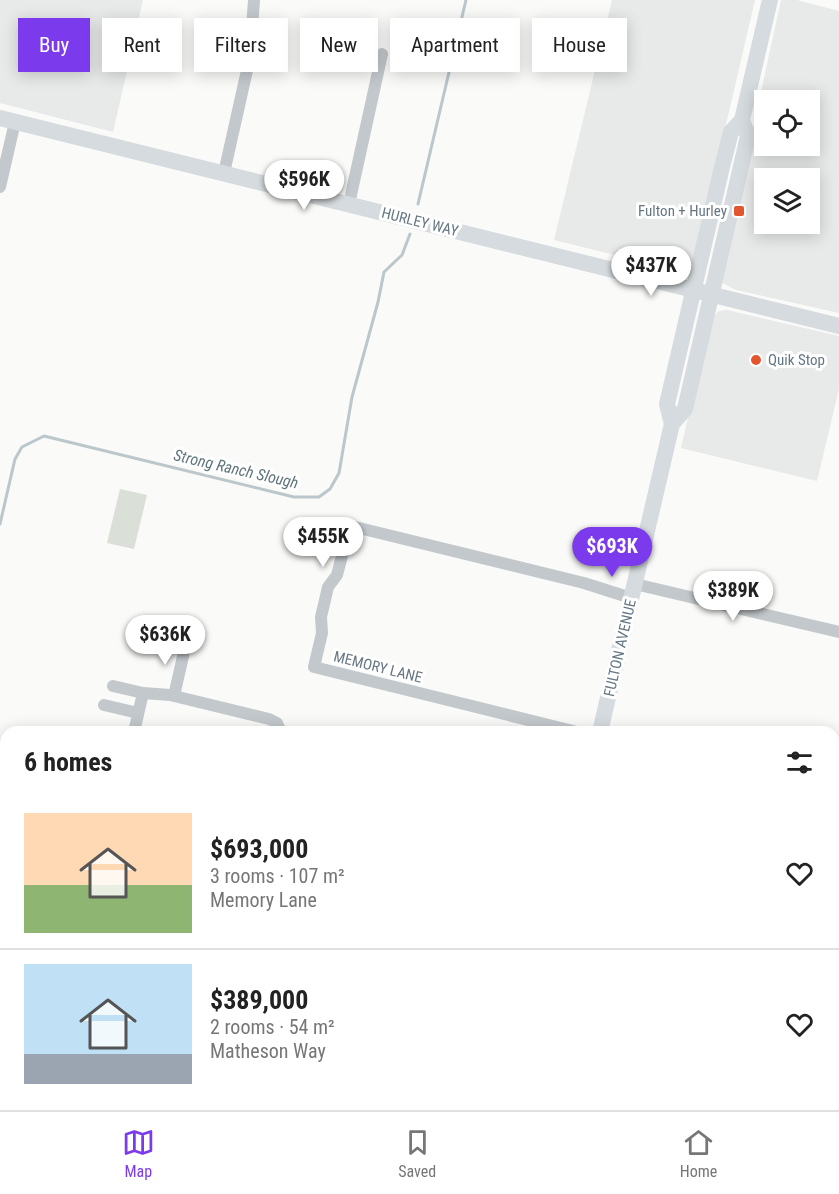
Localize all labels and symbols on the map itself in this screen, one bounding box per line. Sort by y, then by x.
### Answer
pin: $596K [262,160,346,211]
place label: Fulton + Hurley [638,202,727,220]
street label: HURLEY WAY [380,204,460,240]
marker: Fulton + Hurley [732,204,746,218]
pin: $437K [609,246,693,297]
place label: Quik Stop [768,351,825,369]
marker: Quik Stop [749,353,763,367]
water label: Strong Ranch Slough [172,445,300,493]
pin: $455K [281,517,365,568]
pin: $693K [570,527,654,578]
pin: $389K [691,571,775,622]
street label: FULTON AVENUE [600,598,640,698]
pin: $636K [123,615,207,666]
street label: MEMORY LANE [332,647,424,687]

